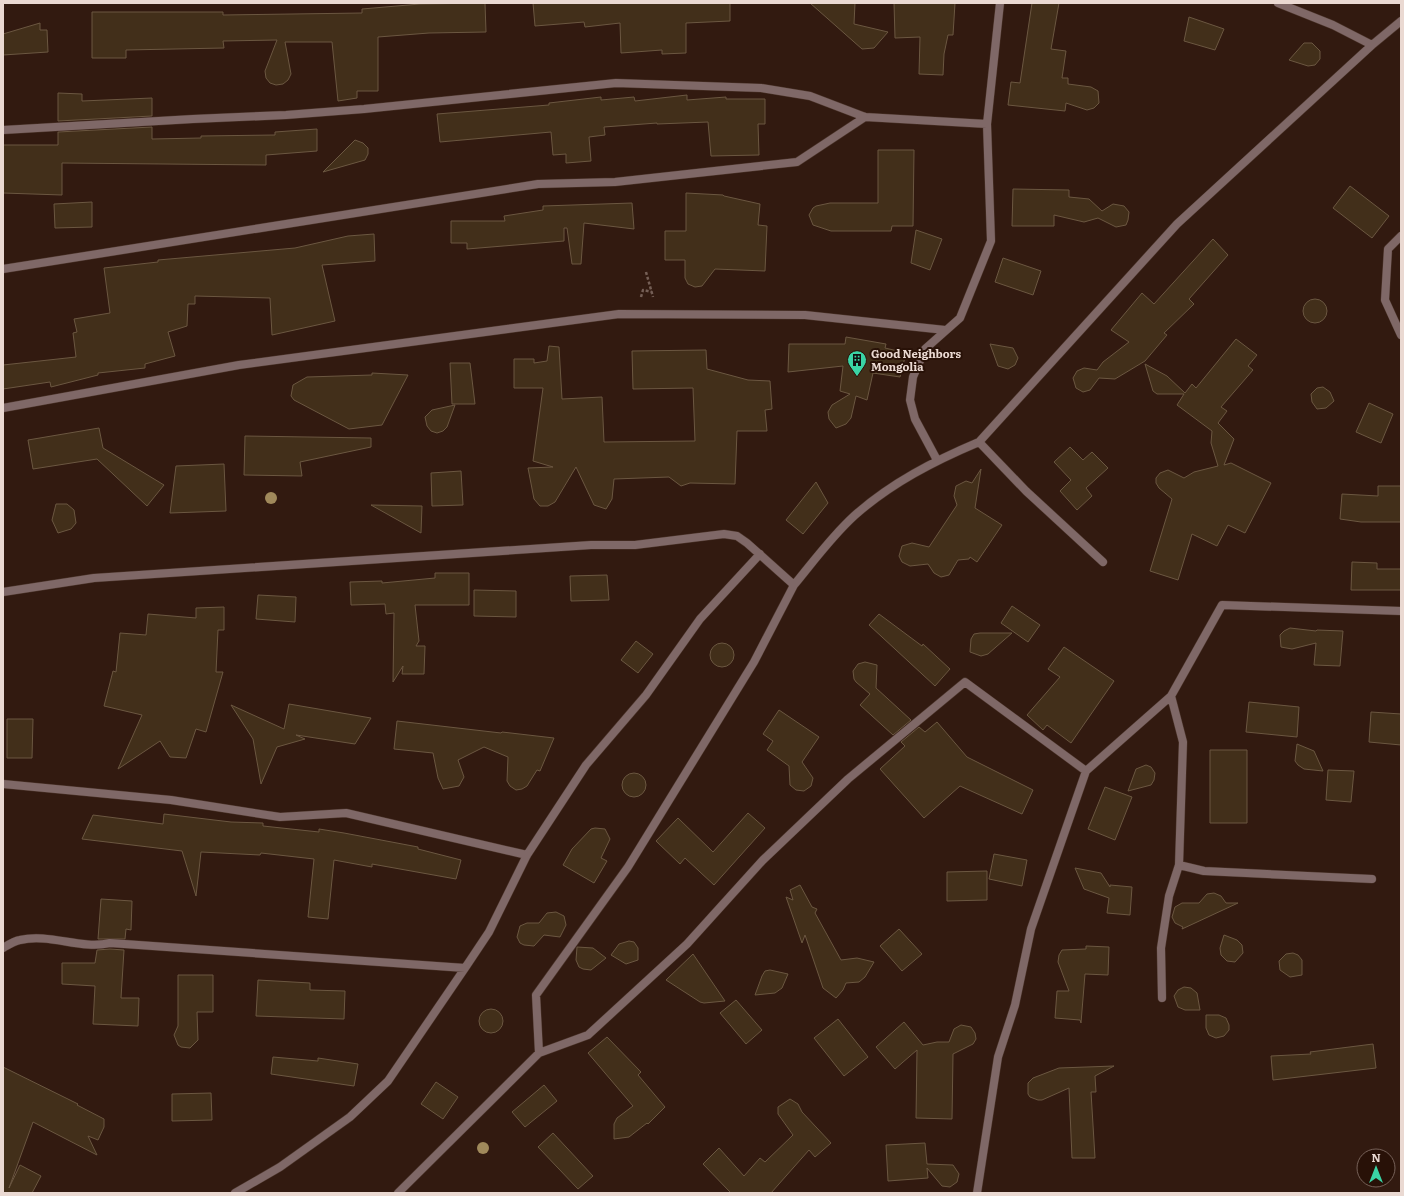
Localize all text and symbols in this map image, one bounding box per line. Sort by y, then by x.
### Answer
place label: Good Neighbors Mongolia [871,345,961,374]
building icon: Good Neighbors Mongolia [846,349,868,377]
north arrow [1356,1148,1396,1188]
text: N [1371,1149,1381,1165]

